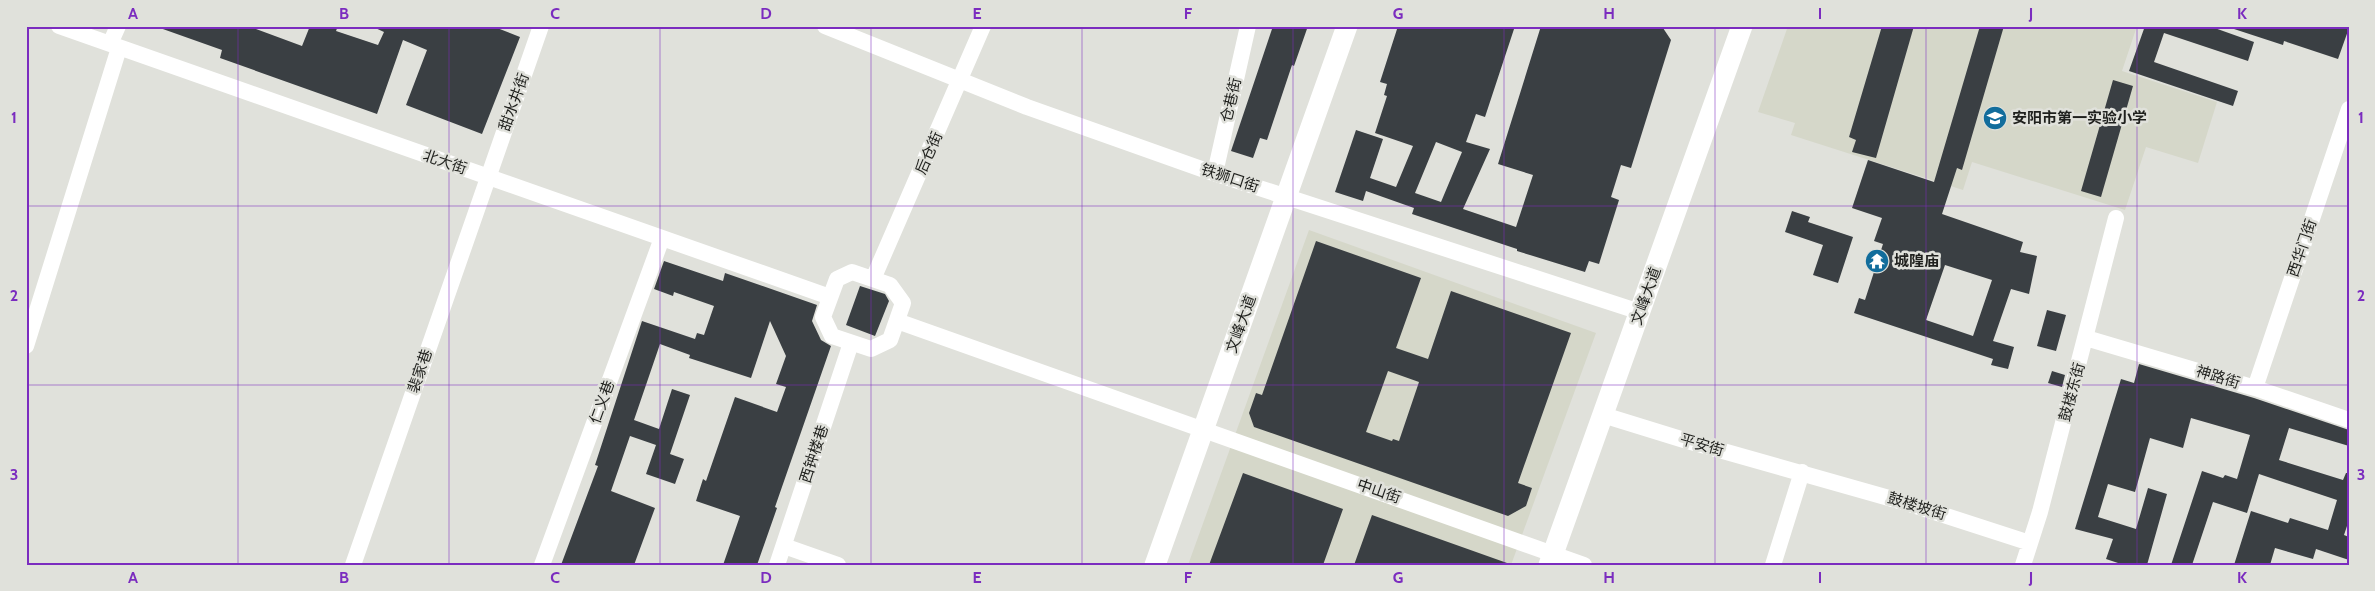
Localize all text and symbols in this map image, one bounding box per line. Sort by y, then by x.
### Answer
text: A [128,4,138,23]
text: B [339,4,349,23]
text: C [550,4,560,23]
text: D [760,4,772,23]
text: E [972,4,982,23]
text: F [1184,4,1193,23]
text: G [1393,4,1403,23]
text: H [1603,4,1615,23]
text: I [1818,4,1822,23]
text: J [2028,4,2033,23]
text: K [2237,4,2247,23]
street label: 甜水井街 [495,71,533,133]
street label: 仓巷街 [1217,76,1245,124]
school or university icon: 安阳市第一实验小学 [1982,105,2008,131]
text: 1 [11,108,17,127]
text: 1 [2358,108,2364,127]
place label: 安阳市第一实验小学 [2012,109,2147,127]
street label: 后仓街 [912,129,946,177]
street label: 北大街 [421,146,469,178]
street label: 铁狮口街 [1199,160,1261,196]
street label: 西华门街 [2284,217,2320,279]
temple icon: 城隍庙 [1864,248,1890,274]
place label: 城隍庙 [1894,252,1939,270]
street label: 文峰大道 [1627,265,1665,327]
text: 2 [10,286,18,305]
text: 2 [2357,286,2365,305]
street label: 文峰大道 [1222,293,1260,355]
street label: 裴家巷 [404,347,436,395]
street label: 鼓楼东街 [2056,361,2088,423]
street label: 神路街 [2194,362,2242,392]
street label: 仁义巷 [586,378,618,426]
street label: 西钟楼巷 [796,423,832,485]
street label: 平安街 [1678,430,1726,460]
text: 3 [10,465,18,484]
text: 3 [2357,465,2365,484]
street label: 中山街 [1355,475,1403,507]
street label: 鼓楼坡街 [1886,489,1948,523]
text: A [128,568,138,587]
text: B [339,568,349,587]
text: C [550,568,560,587]
text: D [760,568,772,587]
text: E [972,568,982,587]
text: F [1184,568,1193,587]
text: G [1393,568,1403,587]
text: H [1603,568,1615,587]
text: I [1818,568,1822,587]
text: J [2028,568,2033,587]
text: K [2237,568,2247,587]

